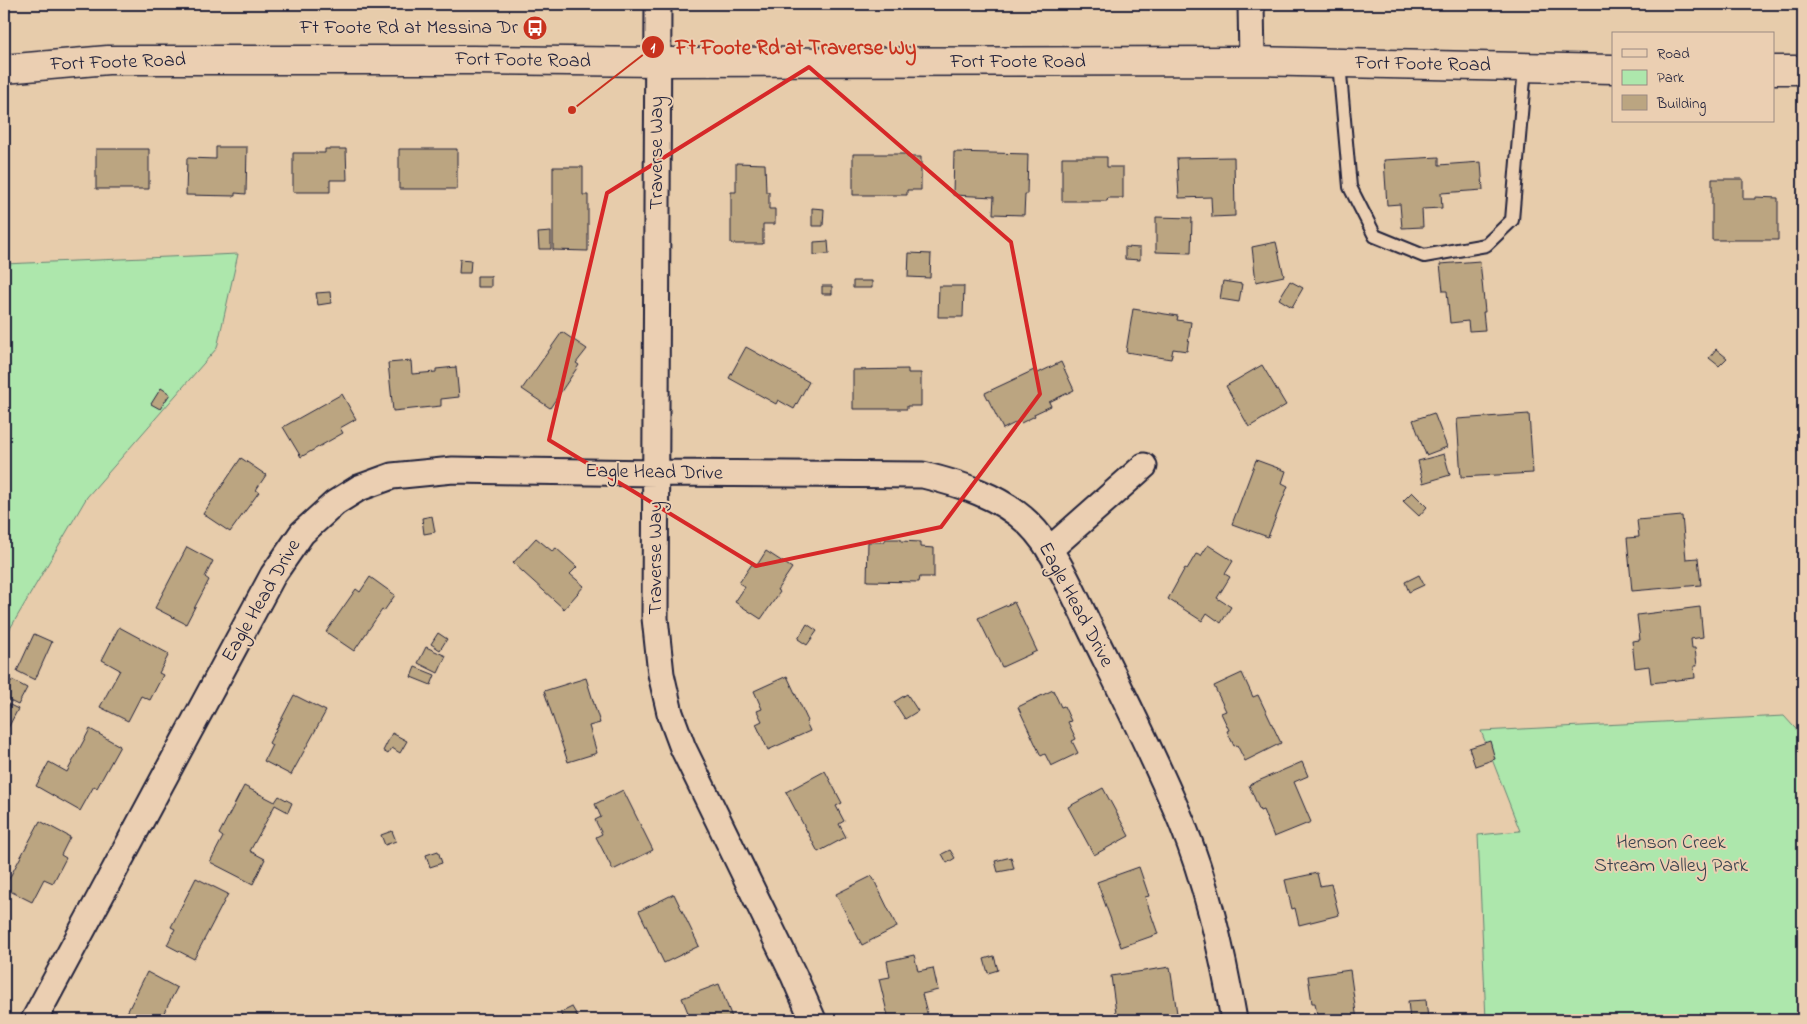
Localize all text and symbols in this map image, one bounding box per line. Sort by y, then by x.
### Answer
place label: Ft Foote Rd at Messina Dr [299,14,519,43]
bus stop icon: Ft Foote Rd at Messina Dr [522,15,548,41]
callout: Ft Foote Rd at Traverse Wy [640,29,926,65]
legend [1612,32,1774,122]
text: Ft Foote Rd at Traverse Wy [675,34,917,66]
text: 1 [651,37,656,59]
text: Road [1657,43,1690,65]
street label: Fort Foote Road [454,45,591,77]
street label: Fort Foote Road [49,46,186,80]
street label: Fort Foote Road [949,48,1086,77]
street label: Fort Foote Road [1354,49,1491,81]
text: Park [1657,67,1685,89]
text: Building [1656,93,1706,116]
street label: Traverse Way [643,96,672,210]
street label: Eagle Head Drive [585,457,723,490]
street label: Traverse Way [642,501,671,615]
street label: Eagle Head Drive [215,534,310,668]
street label: Eagle Head Drive [1029,537,1120,673]
park label: Henson Creek Stream Valley Park [1594,829,1748,881]

